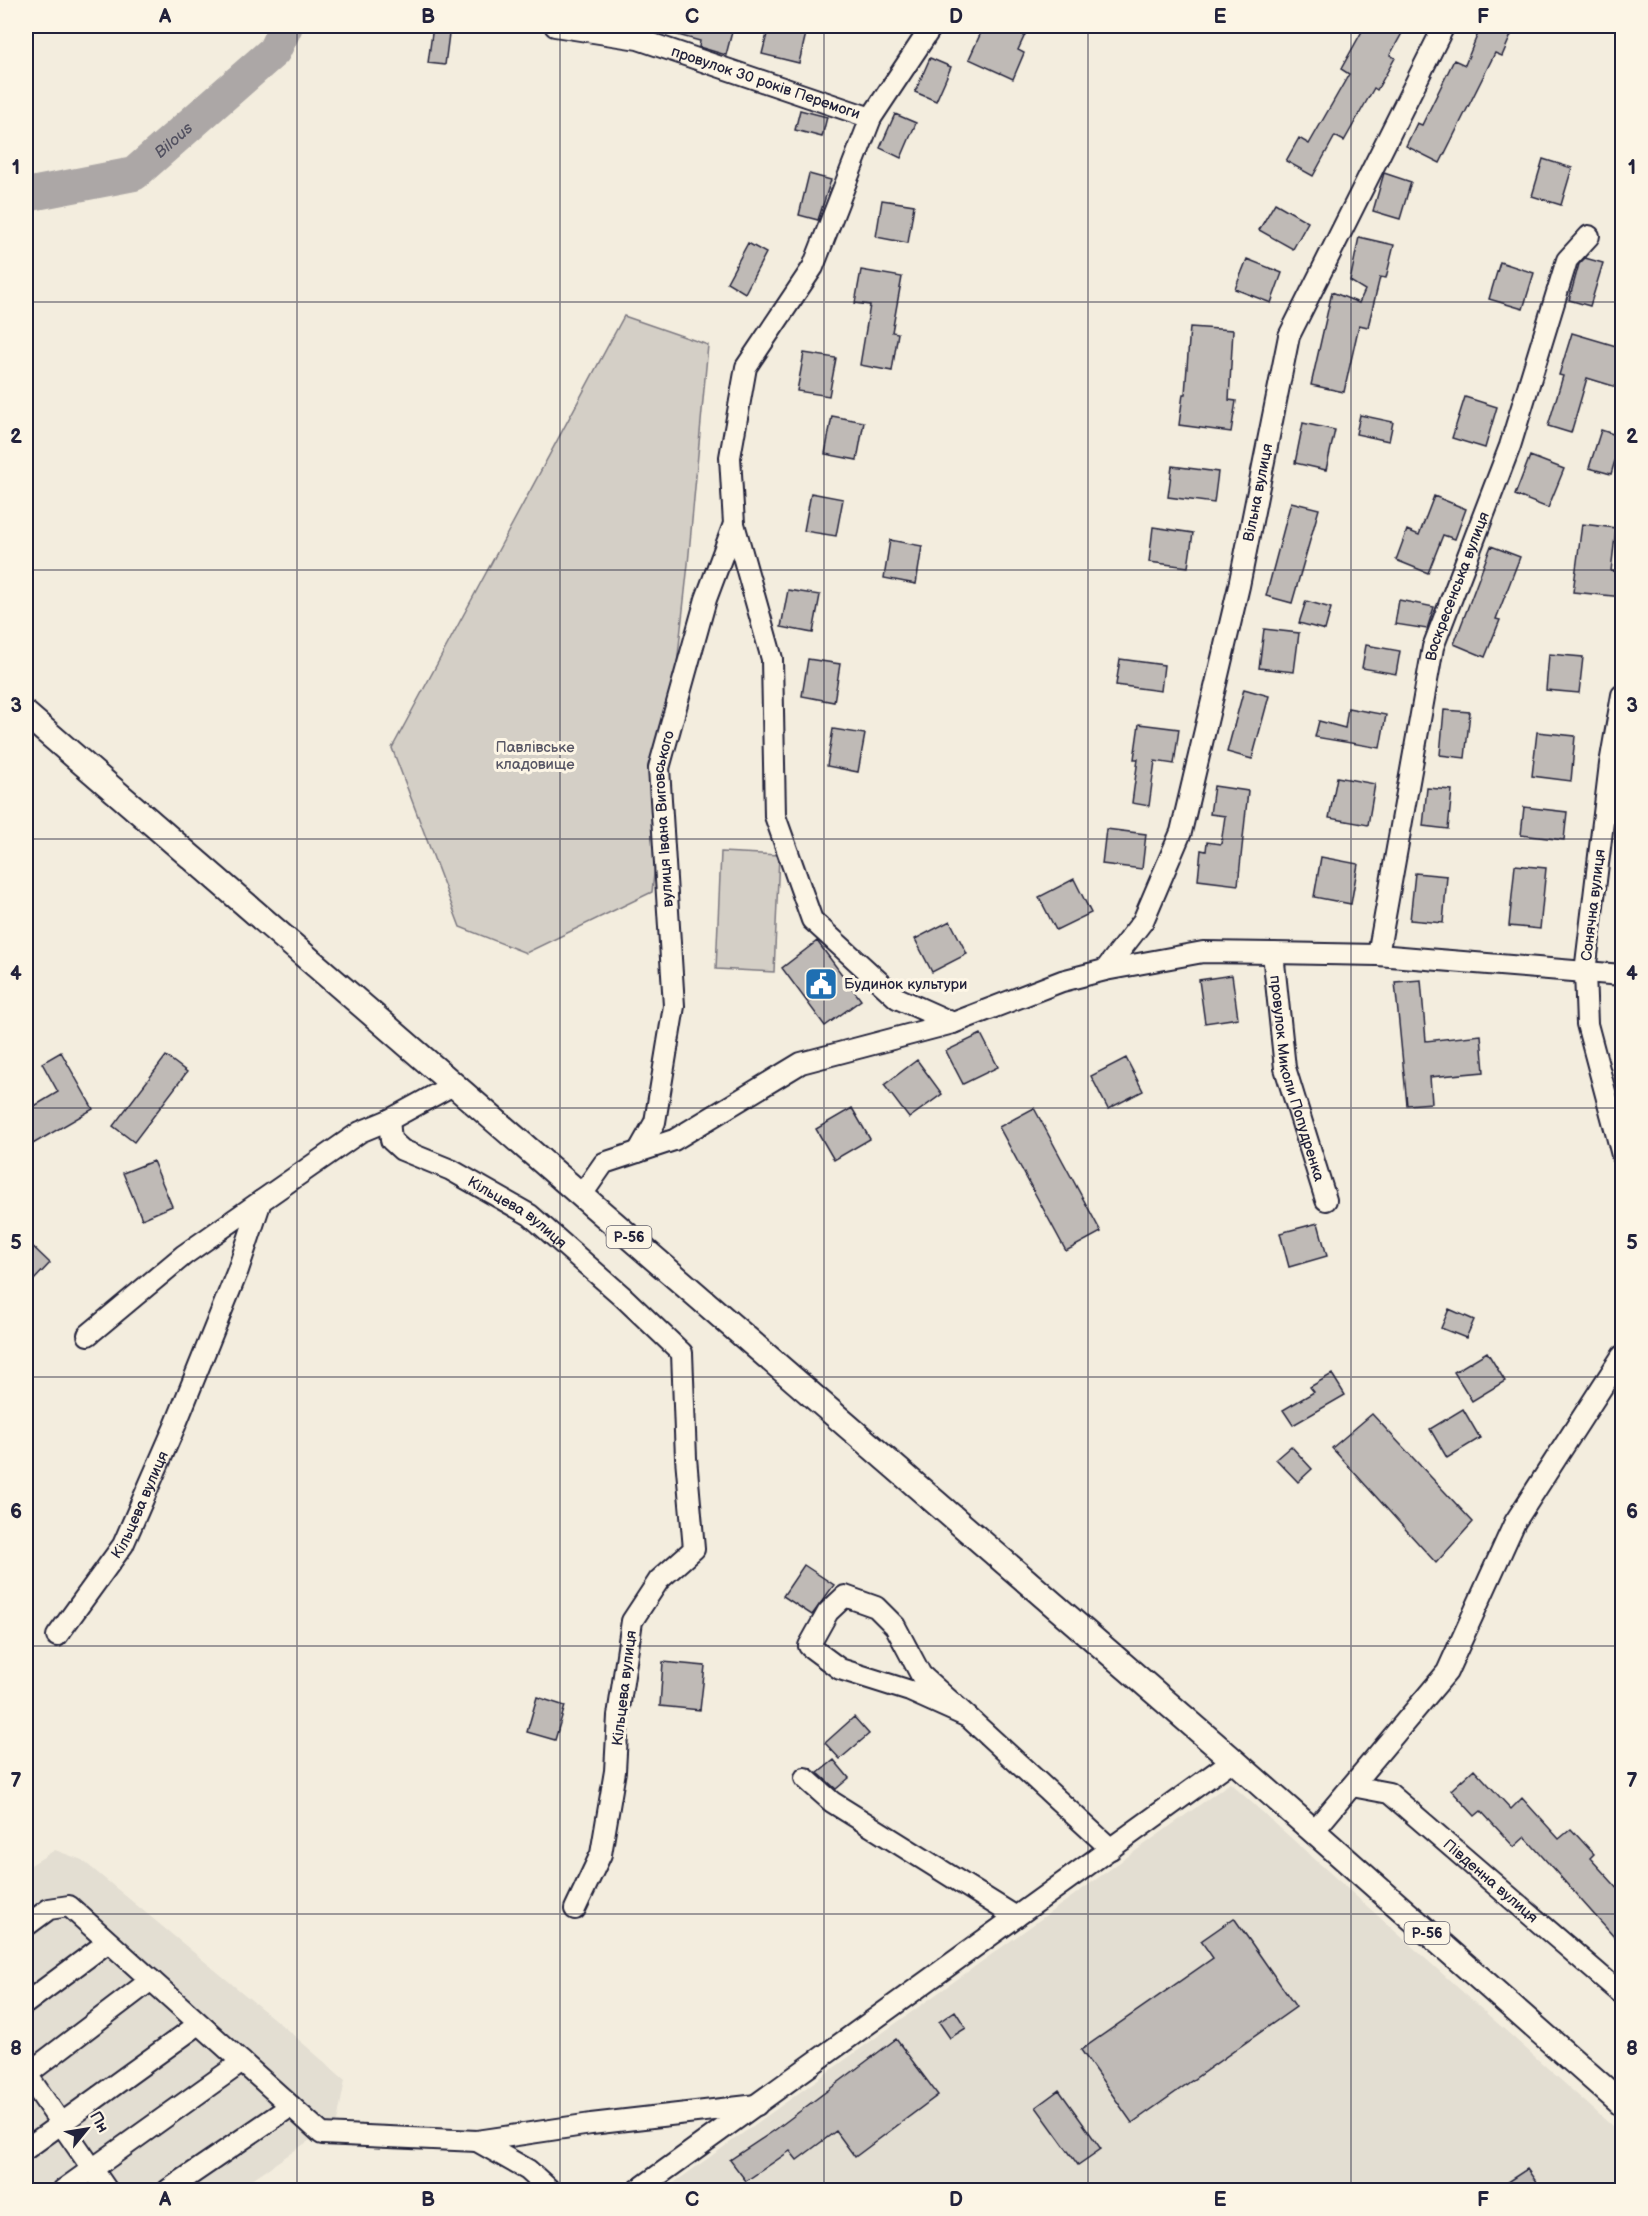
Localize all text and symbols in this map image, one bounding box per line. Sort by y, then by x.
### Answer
text: A [158,5,172,29]
text: B [421,5,435,29]
text: C [685,5,699,29]
text: D [949,5,963,29]
text: E [1214,5,1227,29]
text: F [1477,5,1489,29]
street label: провулок 30 років Перемоги [669,42,863,124]
water label: Bilous [151,119,197,163]
text: 1 [12,156,20,180]
text: 1 [1628,156,1636,180]
text: 2 [10,425,22,449]
text: 2 [1626,425,1638,449]
street label: Вільна вулиця [1239,442,1277,543]
street label: Воскресенська вулиця [1422,509,1494,662]
text: 3 [10,694,22,718]
text: 3 [1626,694,1638,718]
street label: вулиця Івана Виговського [650,728,679,908]
park label: Павлівське кладовище [495,738,575,774]
street label: Сонячна вулиця [1577,848,1610,962]
text: 4 [10,962,22,986]
text: 4 [1626,962,1638,986]
public building icon: Будинок культури [803,966,839,1002]
street label: провулок Миколи Попудренка [1265,974,1329,1184]
place label: Будинок культури [844,975,967,994]
street label: Кільцева вулиця [464,1172,570,1253]
road number: Р-56 [606,1226,652,1248]
text: 5 [10,1231,22,1255]
text: 5 [1626,1231,1638,1255]
street label: Кільцева вулиця [107,1448,173,1563]
text: 6 [10,1500,22,1524]
text: 6 [1626,1500,1638,1524]
street label: Кільцева вулиця [608,1629,641,1747]
text: 7 [10,1769,22,1793]
text: 7 [1626,1769,1638,1793]
street label: Південна вулиця [1439,1835,1542,1927]
road number: Р-56 [1404,1922,1450,1944]
text: 8 [10,2037,22,2061]
text: 8 [1626,2037,1638,2061]
north arrow [57,2099,117,2159]
text: Пн [85,2108,112,2136]
text: A [158,2188,172,2212]
text: B [421,2188,435,2212]
text: C [685,2188,699,2212]
text: D [949,2188,963,2212]
text: E [1214,2188,1227,2212]
text: F [1477,2188,1489,2212]

